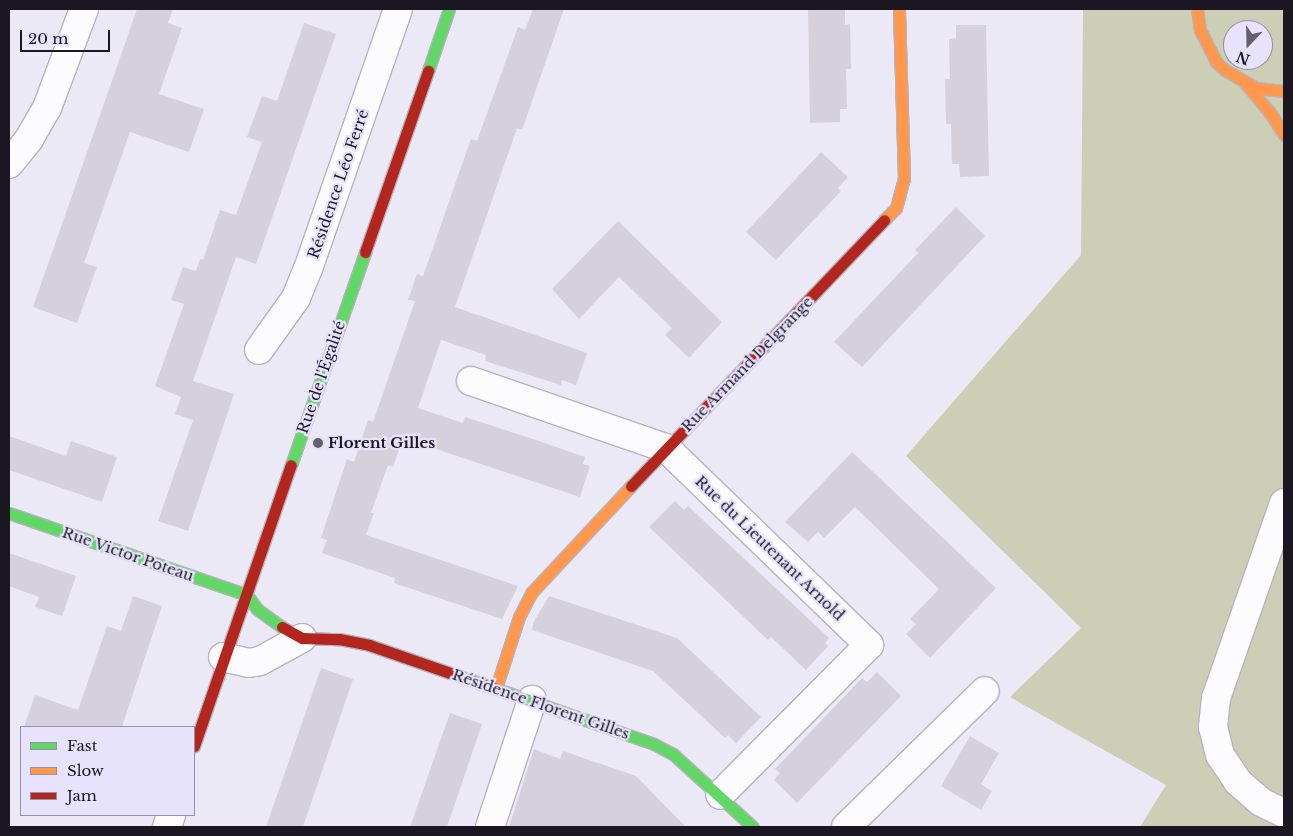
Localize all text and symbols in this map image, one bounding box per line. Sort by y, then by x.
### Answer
scale bar [22,20,112,52]
north arrow [1223,20,1273,70]
text: 20 m [28,29,68,48]
text: N [1234,47,1252,69]
street label: Résidence Léo Ferré [304,107,372,261]
street label: Rue Armand Delgrange [677,292,817,436]
street label: Rue de l'Égalité [293,318,349,436]
place label: Florent Gilles [328,434,435,452]
marker: Florent Gilles [312,437,324,449]
street label: Rue du Lieutenant Arnold [691,472,849,624]
street label: Rue Victor Poteau [59,523,197,585]
street label: Résidence Florent Gilles [450,665,632,743]
legend [20,726,195,816]
text: Fast [67,736,97,755]
text: Slow [67,761,104,780]
text: Jam [67,786,97,805]

